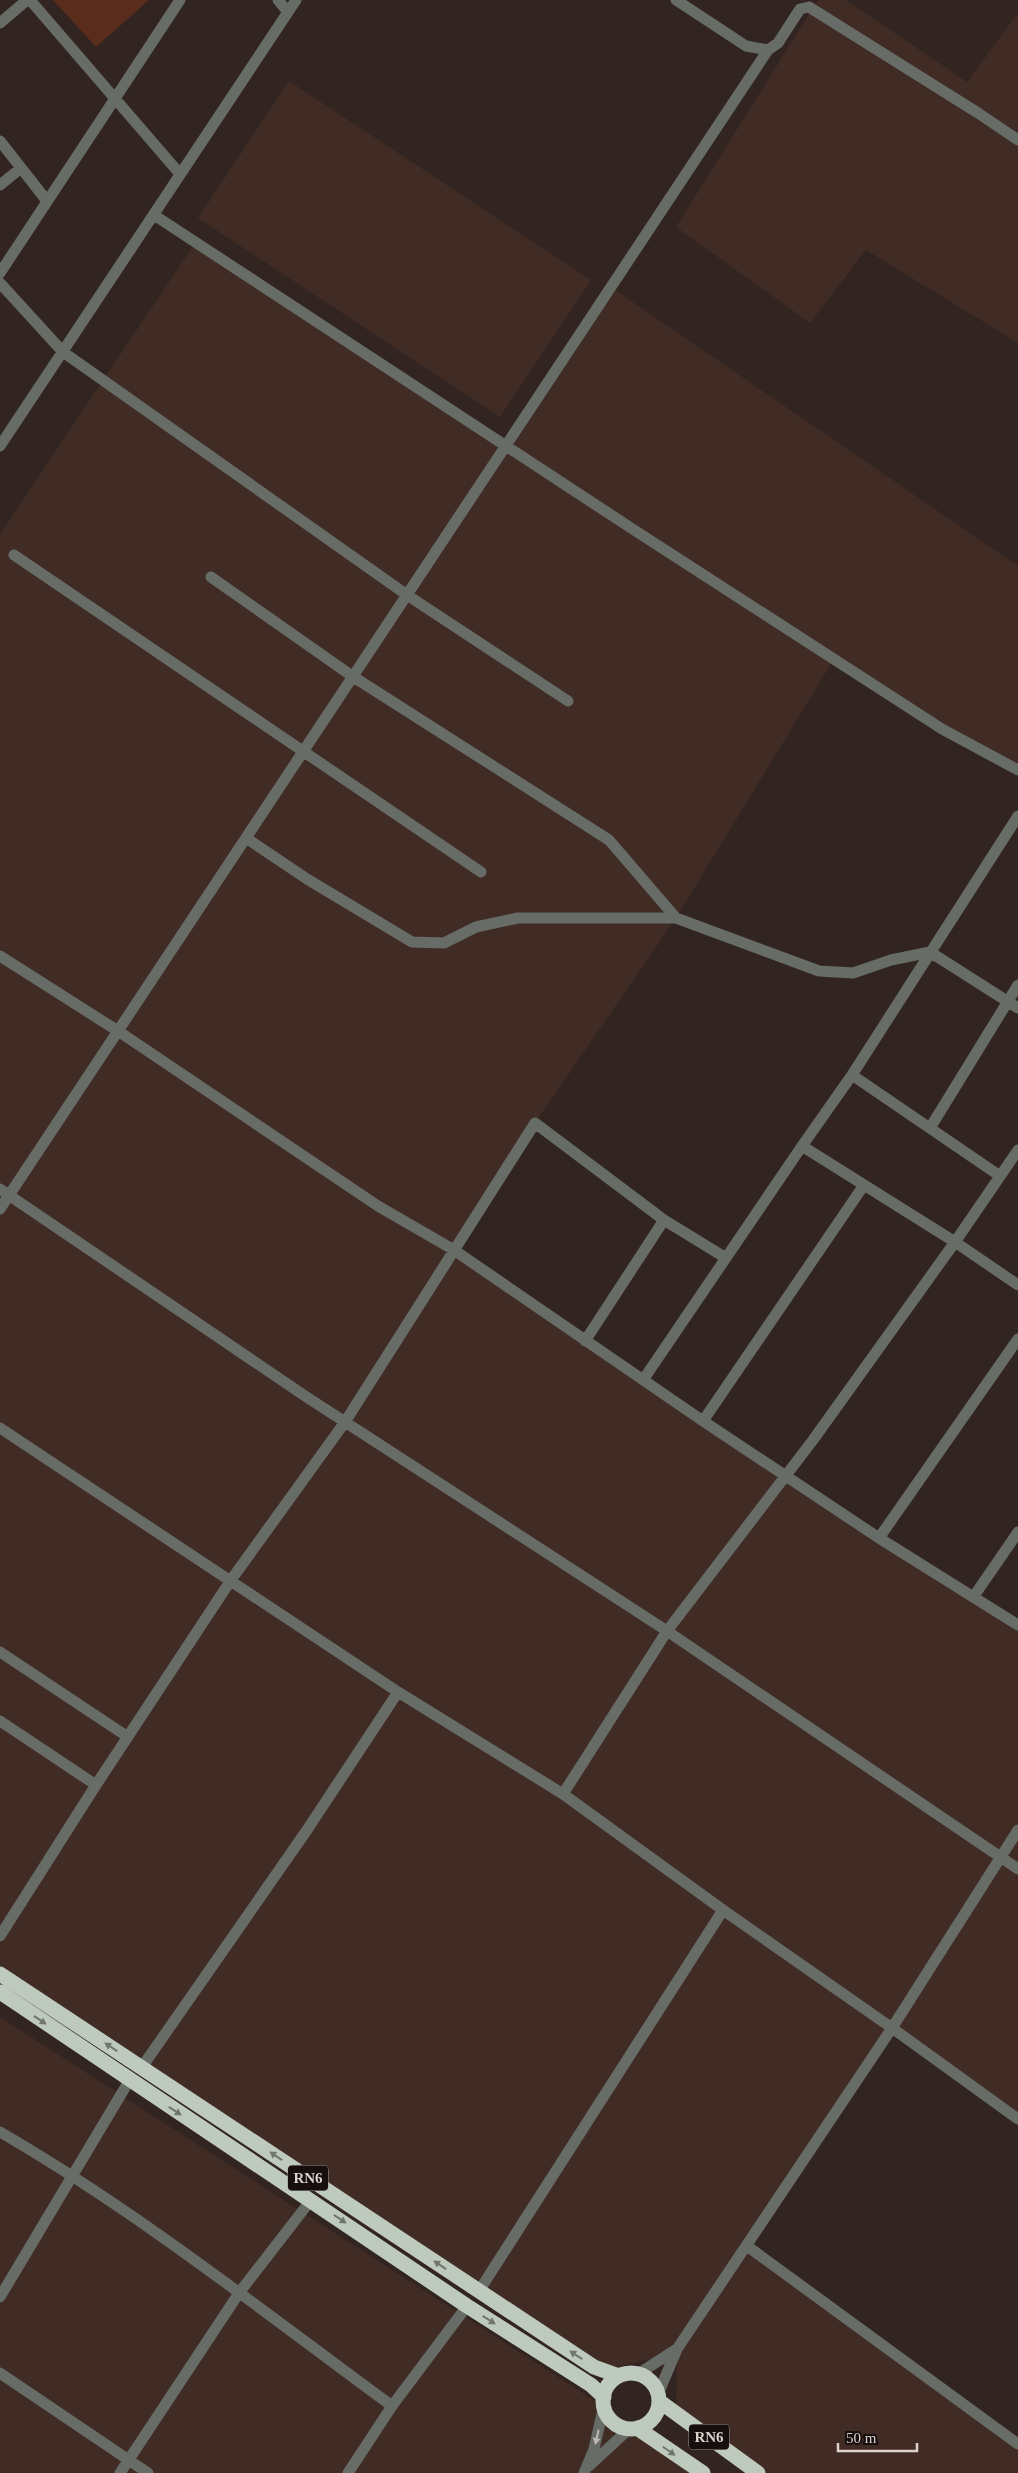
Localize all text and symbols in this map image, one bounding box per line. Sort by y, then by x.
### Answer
one-way arrow [33,2015,47,2025]
one-way arrow [104,2042,118,2052]
one-way arrow [168,2106,182,2116]
one-way arrow [269,2151,282,2161]
road number: RN6 [288,2166,328,2190]
one-way arrow [333,2214,347,2224]
one-way arrow [433,2260,447,2270]
one-way arrow [483,2315,496,2325]
one-way arrow [569,2350,582,2359]
scale bar [838,2420,917,2452]
road number: RN6 [689,2424,729,2450]
one-way arrow [593,2429,601,2444]
text: 50 m [846,2430,877,2446]
one-way arrow [663,2446,676,2456]

